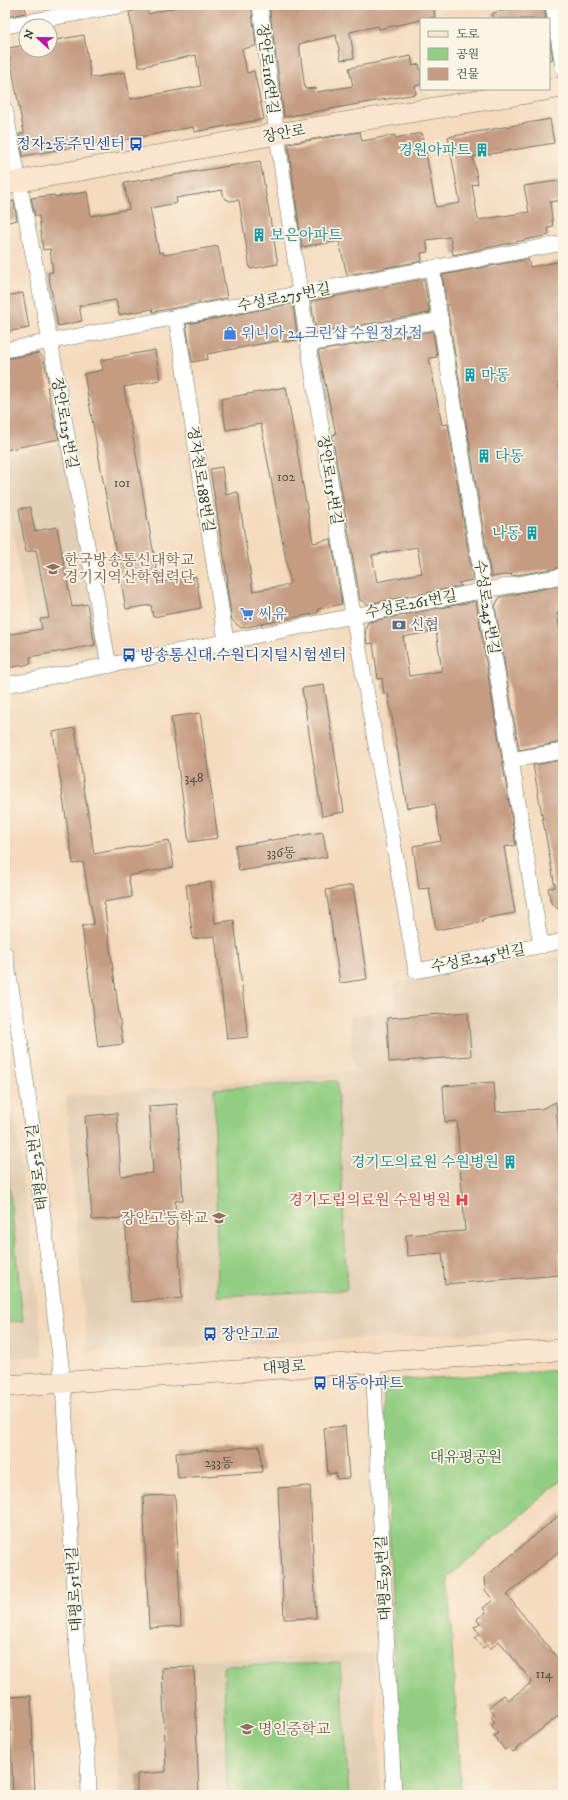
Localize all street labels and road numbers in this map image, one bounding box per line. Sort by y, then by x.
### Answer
street label: 장안로116번길 [253,23,282,115]
street label: 장안로 [261,120,308,147]
street label: 수성로275번길 [236,279,332,316]
street label: 장안로125번길 [47,376,82,470]
street label: 정자천로188번길 [183,425,218,534]
street label: 장안로115번길 [313,434,346,526]
street label: 수성로245번길 [470,558,503,656]
street label: 수성로261번길 [364,586,459,623]
street label: 수성로245번길 [429,940,527,977]
street label: 태평로52번길 [23,1122,52,1211]
street label: 대평로 [262,1356,307,1378]
street label: 대평로39번길 [372,1535,395,1621]
street label: 대평로51번길 [63,1546,86,1632]

